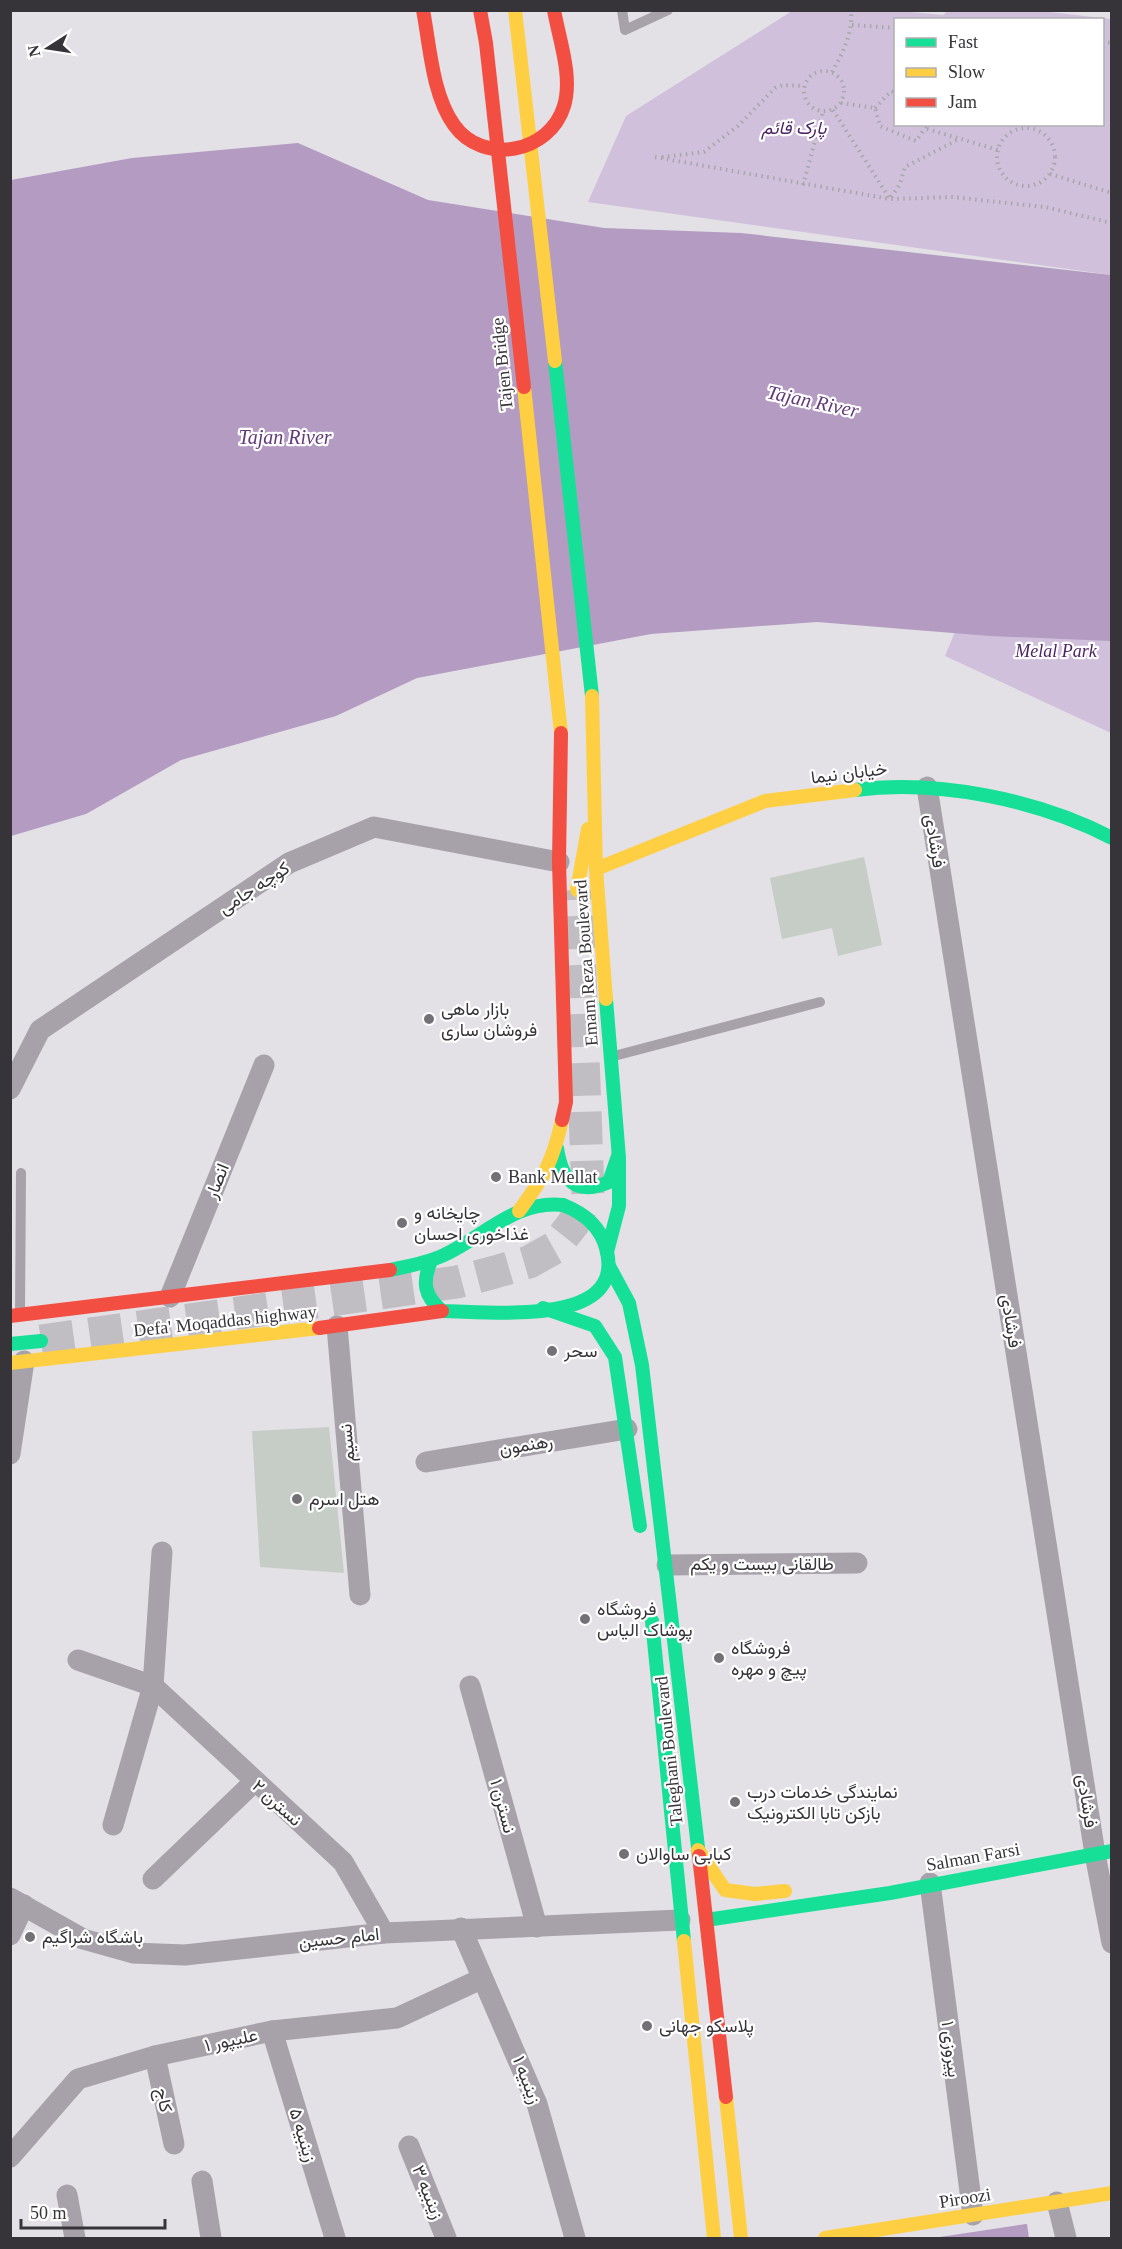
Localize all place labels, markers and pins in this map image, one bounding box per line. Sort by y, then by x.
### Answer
place label: بازار ماهی فروشان ساری [441,999,537,1041]
marker: بازار ماهی فروشان ساری [422,1012,436,1026]
place label: Bank Mellat [508,1167,597,1187]
marker: Bank Mellat [489,1170,503,1184]
place label: چایخانه و غذاخوری احسان [414,1203,529,1245]
marker: چایخانه و غذاخوری احسان [395,1216,409,1230]
place label: سحر [563,1341,597,1362]
marker: سحر [545,1344,559,1358]
place label: هتل اسرم [309,1489,380,1511]
marker: هتل اسرم [290,1492,304,1506]
place label: فروشگاه پوشاک الیاس [597,1599,693,1642]
marker: فروشگاه پوشاک الیاس [578,1612,592,1626]
place label: فروشگاه پیچ و مهره [731,1638,807,1681]
marker: فروشگاه پیچ و مهره [712,1651,726,1665]
place label: نمایندگی خدمات درب بازکن تابا الکترونیک [747,1782,898,1824]
marker: نمایندگی خدمات درب بازکن تابا الکترونیک [728,1795,742,1809]
place label: کبابی ساوالان [636,1844,732,1865]
marker: کبابی ساوالان [617,1847,631,1861]
place label: باشگاه شراگیم [42,1927,143,1949]
marker: باشگاه شراگیم [23,1930,37,1944]
place label: پلاسکو جهانی [659,2016,754,2038]
marker: پلاسکو جهانی [640,2019,654,2033]

